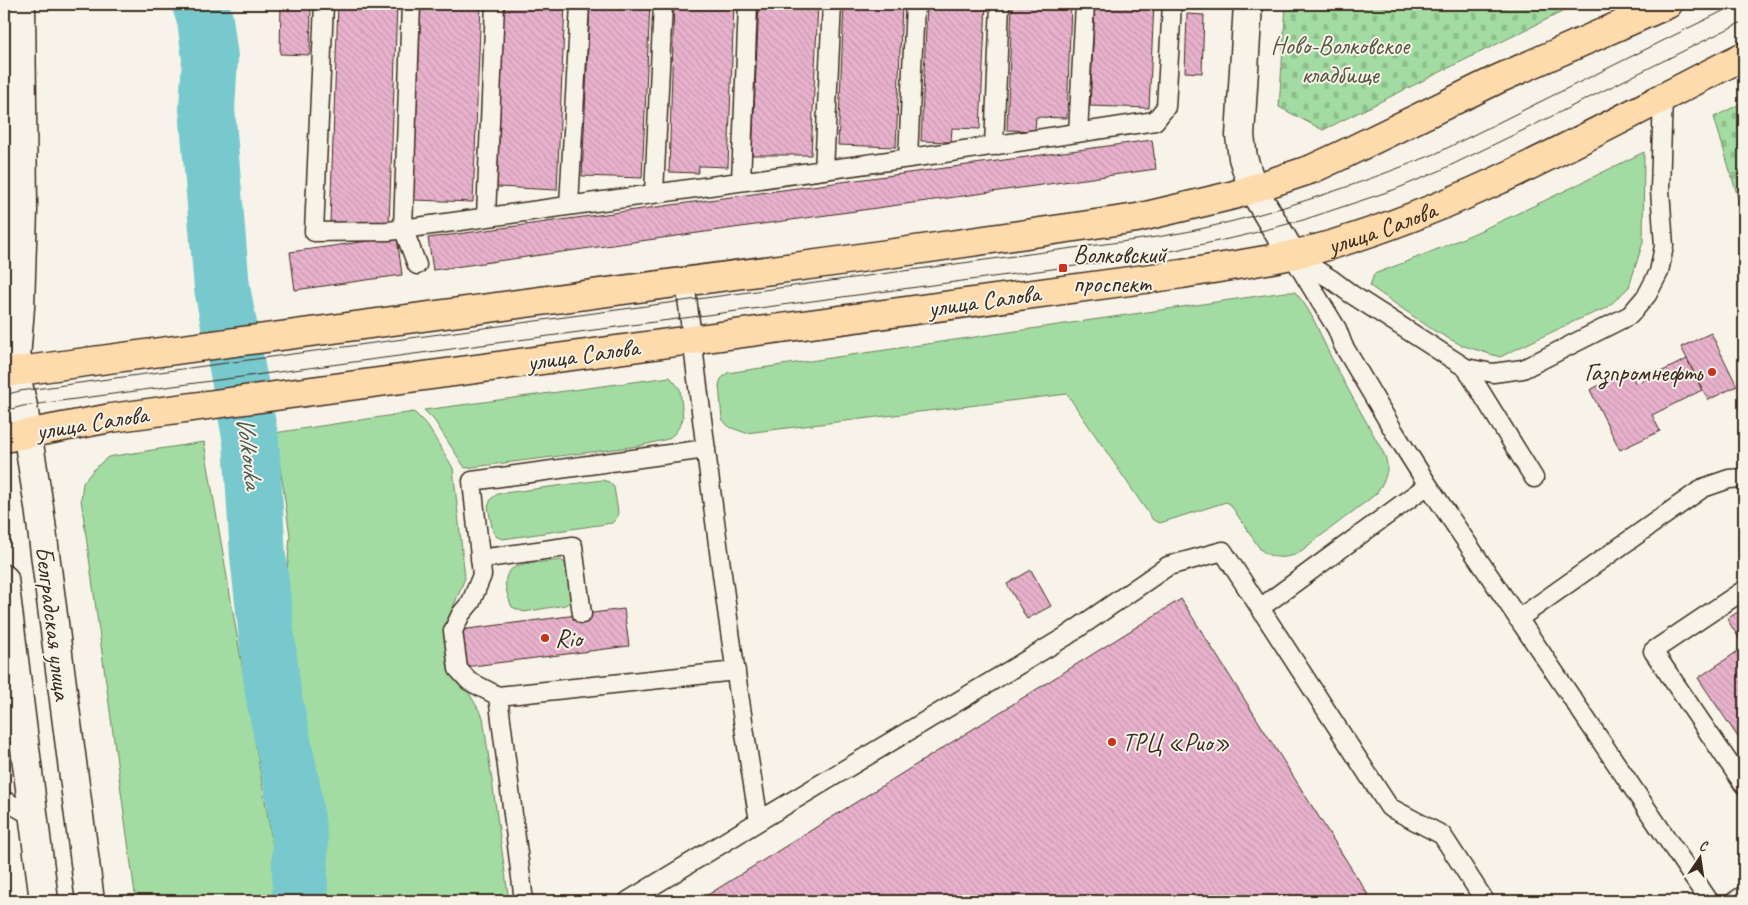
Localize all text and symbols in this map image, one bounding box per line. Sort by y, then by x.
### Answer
park label: Ново-Волковское кладбище [1271,30,1411,91]
street label: улица Салова [1322,193,1443,263]
place label: Волковский проспект [1073,239,1168,300]
marker: Волковский проспект [1057,262,1069,274]
street label: улица Салова [924,277,1045,325]
street label: улица Салова [523,331,644,379]
place label: Газпромнефть [1584,357,1704,390]
marker: Газпромнефть [1706,366,1718,378]
street label: улица Салова [32,398,153,448]
water label: Volkovka [229,414,271,494]
street label: Белградская улица [28,544,79,704]
place label: Rio [555,623,585,655]
marker: Rio [539,632,551,644]
place label: ТРЦ «Рио» [1122,727,1230,759]
marker: ТРЦ «Рио» [1106,736,1118,748]
north arrow [1676,832,1726,882]
text: С [1698,837,1710,855]

